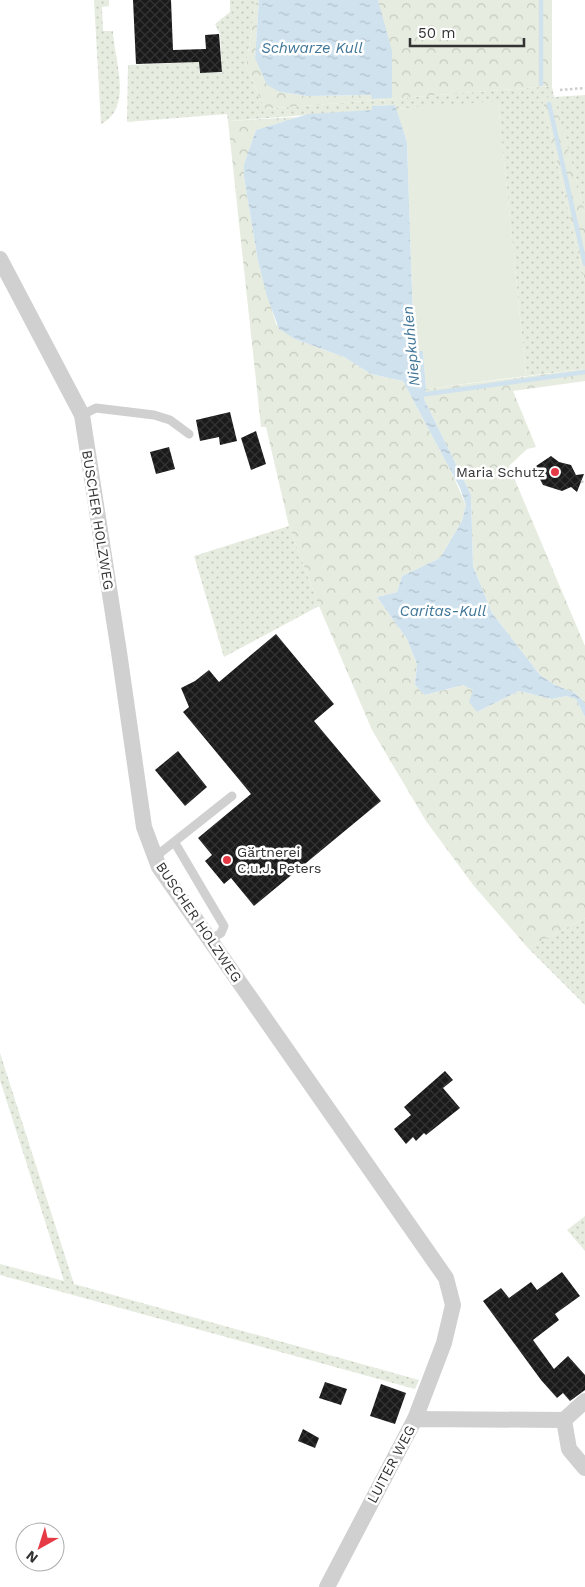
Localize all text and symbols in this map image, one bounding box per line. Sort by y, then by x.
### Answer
scale bar [410,15,524,47]
text: 50 m [418,24,455,42]
water label: Schwarze Kull [261,39,363,57]
water label: Niepkuhlen [399,305,423,387]
street label: BUSCHER HOLZWEG [79,449,117,591]
place label: Maria Schutz [456,464,545,480]
marker: Maria Schutz [549,466,561,478]
water label: Caritas-Kull [400,602,487,620]
place label: Gärtnerei C.u.J. Peters [237,844,321,876]
marker: Gärtnerei C.u.J. Peters [221,854,233,866]
street label: BUSCHER HOLZWEG [153,859,245,985]
street label: LUITER WEG [364,1422,418,1506]
north arrow [15,1522,65,1572]
text: N [23,1548,41,1567]

